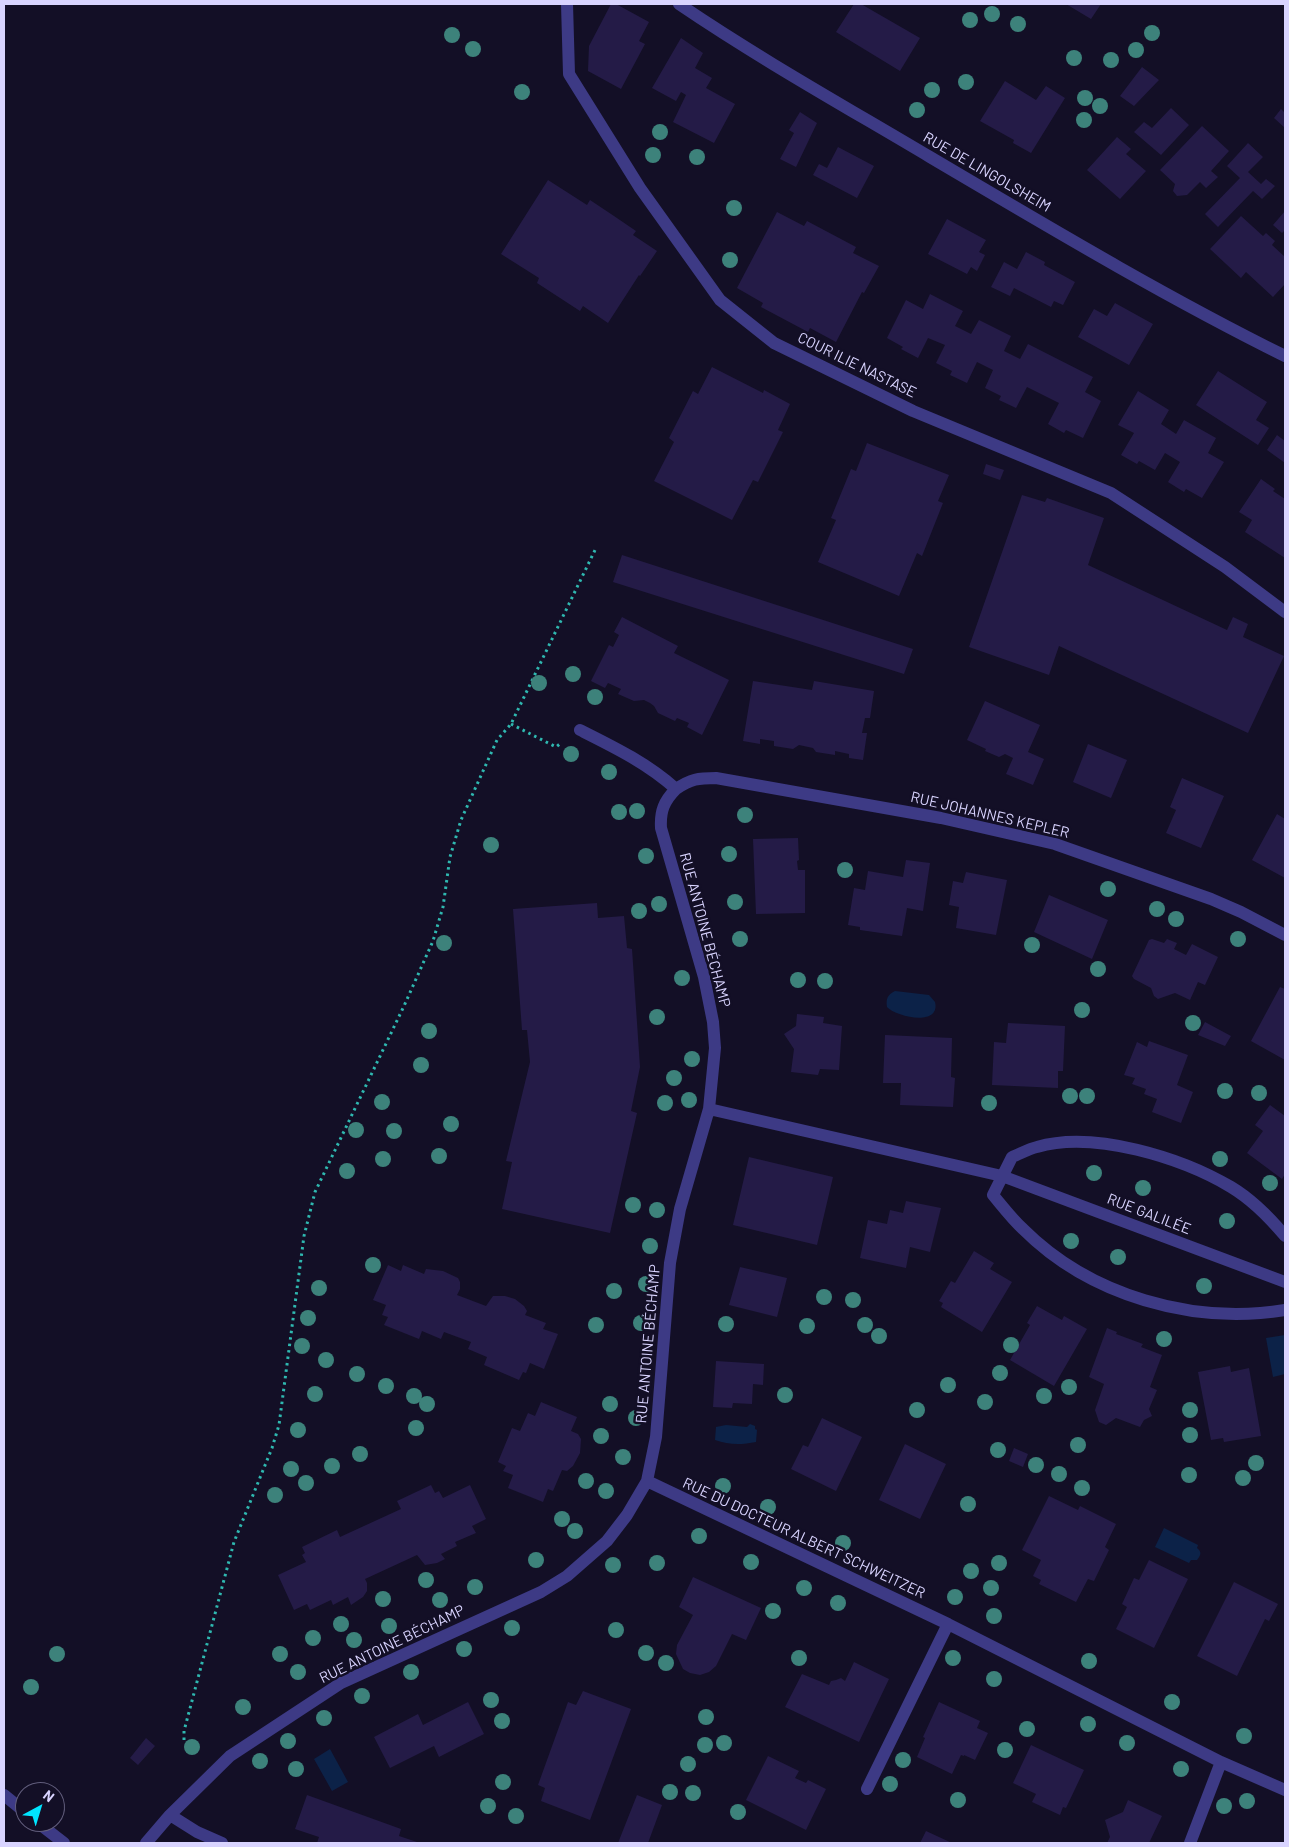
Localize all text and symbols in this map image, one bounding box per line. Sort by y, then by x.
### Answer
street label: RUE DE LINGOLSHEIM [920,128,1054,216]
street label: COUR ILIE NASTASE [795,328,919,402]
street label: RUE JOHANNES KEPLER [909,788,1071,842]
street label: RUE ANTOINE BÉCHAMP [676,851,734,1009]
street label: RUE GALILÉE [1105,1190,1193,1238]
street label: RUE ANTOINE BÉCHAMP [632,1264,664,1424]
street label: RUE DU DOCTEUR ALBERT SCHWEITZER [680,1474,928,1602]
street label: RUE ANTOINE BÉCHAMP [316,1601,468,1687]
north arrow [15,1782,65,1832]
text: N [40,1786,58,1805]

